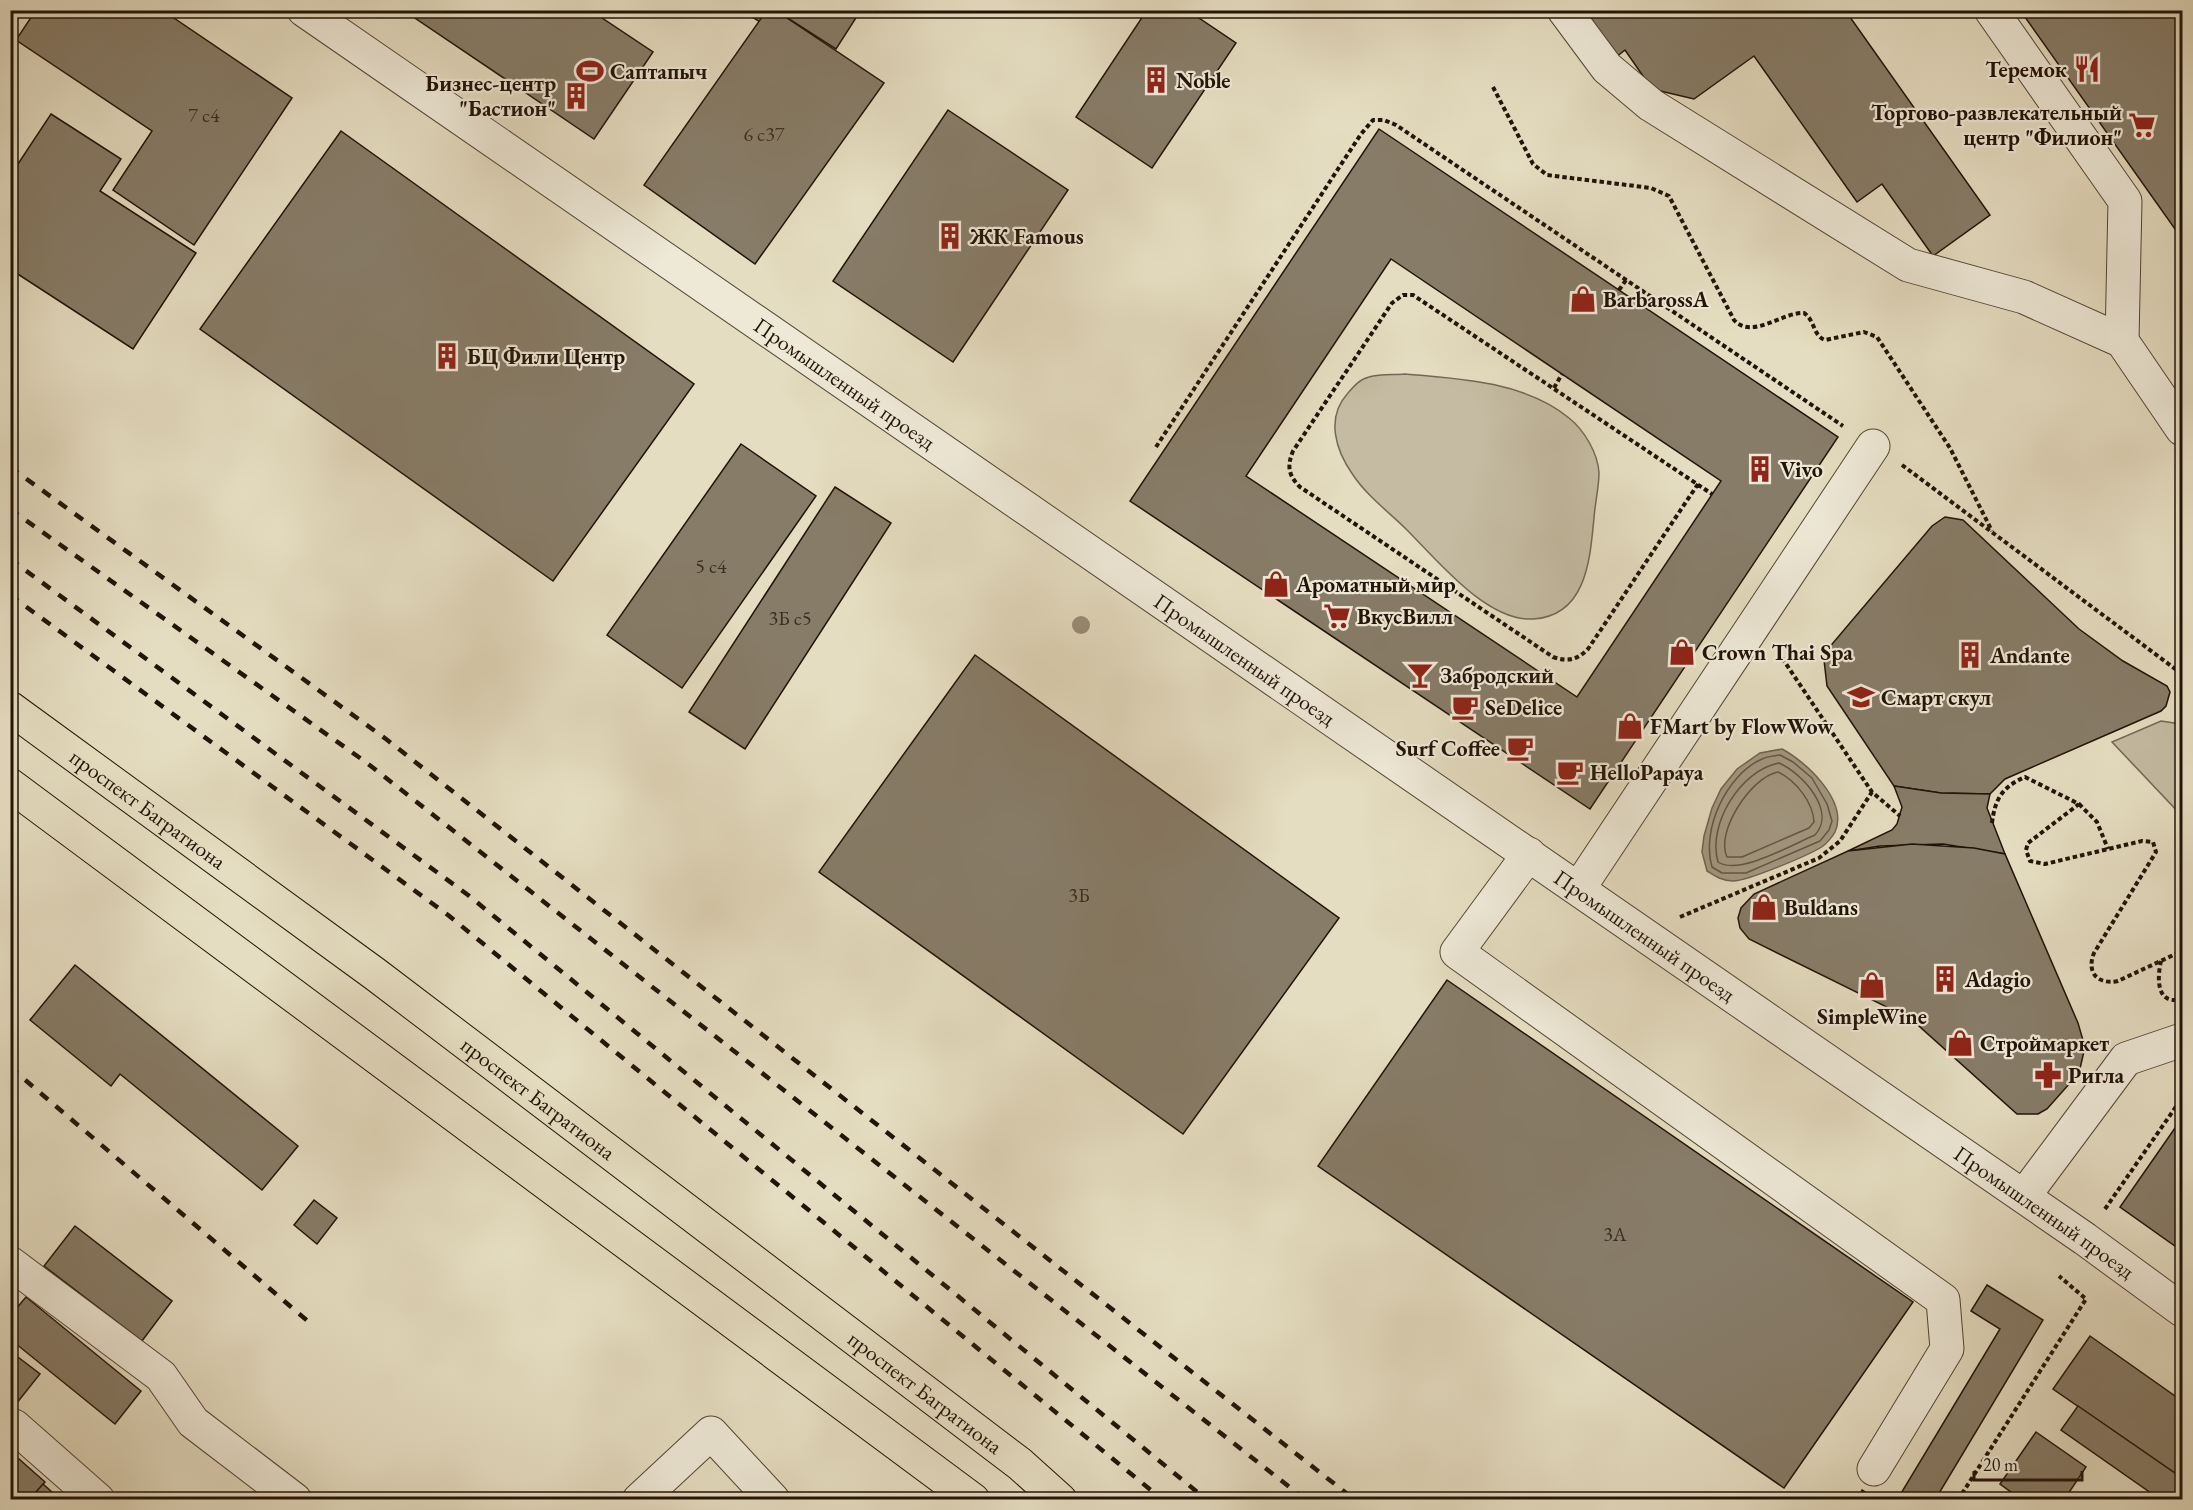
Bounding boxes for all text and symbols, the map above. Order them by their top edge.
restaurant icon: Теремок [2072,54,2102,84]
place label: Теремок [1985,55,2068,84]
sports icon: Саптапыч [575,56,605,86]
place label: Саптапыч [610,57,707,86]
building icon: Noble [1141,65,1171,95]
place label: Noble [1176,66,1230,95]
place label: Бизнес-центр "Бастион" [425,69,556,123]
building icon: Бизнес-центр "Бастион" [561,81,591,111]
place label: Торгово-развлекательный центр "Филион" [1871,98,2122,152]
house number: 7 с4 [188,102,220,128]
supermarket icon: Торгово-развлекательный центр "Филион" [2127,110,2157,140]
house number: 6 с37 [744,121,785,147]
building icon: ЖК Famous [935,221,965,251]
place label: ЖК Famous [969,222,1084,251]
shop icon: BarbarossA [1568,284,1598,314]
place label: BarbarossA [1603,285,1709,314]
street label: Промышленный проезд [748,311,941,456]
building icon: БЦ Фили Центр [432,341,462,371]
place label: БЦ Фили Центр [467,342,625,371]
building icon: Vivo [1745,454,1775,484]
place label: Vivo [1780,455,1823,484]
house number: 5 с4 [695,553,727,579]
shop icon: Ароматный мир [1261,569,1291,599]
place label: Ароматный мир [1295,570,1456,599]
street label: Промышленный проезд [1148,587,1341,732]
supermarket icon: ВкусВилл [1322,601,1352,631]
place label: ВкусВилл [1357,602,1453,631]
house number: 3Б с5 [768,605,812,631]
shop icon: Crown Thai Spa [1667,637,1697,667]
place label: Crown Thai Spa [1702,638,1853,667]
building icon: Andante [1955,640,1985,670]
place label: Andante [1989,641,2070,670]
bar icon: Забродский [1405,660,1435,690]
place label: Забродский [1440,661,1554,690]
school or university icon: Смарт скул [1846,682,1876,712]
place label: Смарт скул [1881,683,1991,712]
cafe icon: SeDelice [1450,692,1480,722]
place label: SeDelice [1485,693,1562,722]
shop icon: FMart by FlowWow [1615,711,1645,741]
place label: FMart by FlowWow [1650,712,1834,741]
cafe icon: Surf Coffee [1505,733,1535,763]
place label: Surf Coffee [1396,734,1500,763]
street label: проспект Багратиона [64,742,232,876]
cafe icon: HelloPapaya [1555,757,1585,787]
place label: HelloPapaya [1590,758,1704,787]
street label: Промышленный проезд [1548,863,1741,1008]
house number: 3Б [1068,882,1090,908]
shop icon: Buldans [1749,892,1779,922]
place label: Buldans [1784,893,1858,922]
building icon: Adagio [1930,964,1960,994]
place label: Adagio [1964,965,2031,994]
shop icon: SimpleWine [1857,970,1887,1000]
place label: SimpleWine [1817,1002,1927,1031]
shop icon: Строймаркет [1945,1028,1975,1058]
place label: Строймаркет [1980,1029,2109,1058]
street label: проспект Багратиона [455,1031,622,1167]
pharmacy icon: Ригла [2033,1060,2063,1090]
place label: Ригла [2068,1061,2125,1090]
street label: Промышленный проезд [1948,1139,2140,1286]
house number: 3А [1603,1221,1627,1247]
street label: проспект Багратиона [842,1325,1008,1461]
scale bar [1974,1444,2082,1482]
text: 20 m [1983,1453,2018,1476]

